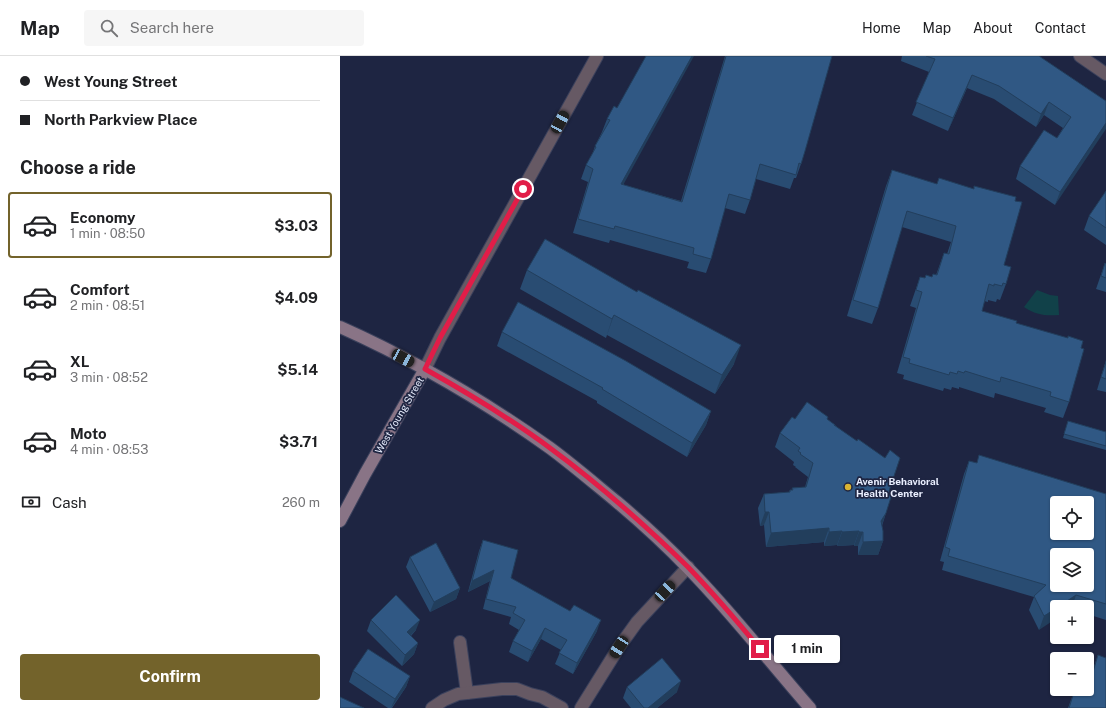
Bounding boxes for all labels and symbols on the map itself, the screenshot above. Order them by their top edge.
car [549,109,571,135]
route start [514,180,532,198]
car [390,347,416,369]
street label: West Young Street [372,374,426,455]
place label: Avenir Behavioral Health Center [856,475,939,499]
marker: Avenir Behavioral Health Center [843,482,853,492]
car [652,578,678,604]
car [607,634,631,660]
callout: 1 min [774,635,840,663]
route end [751,640,769,658]

